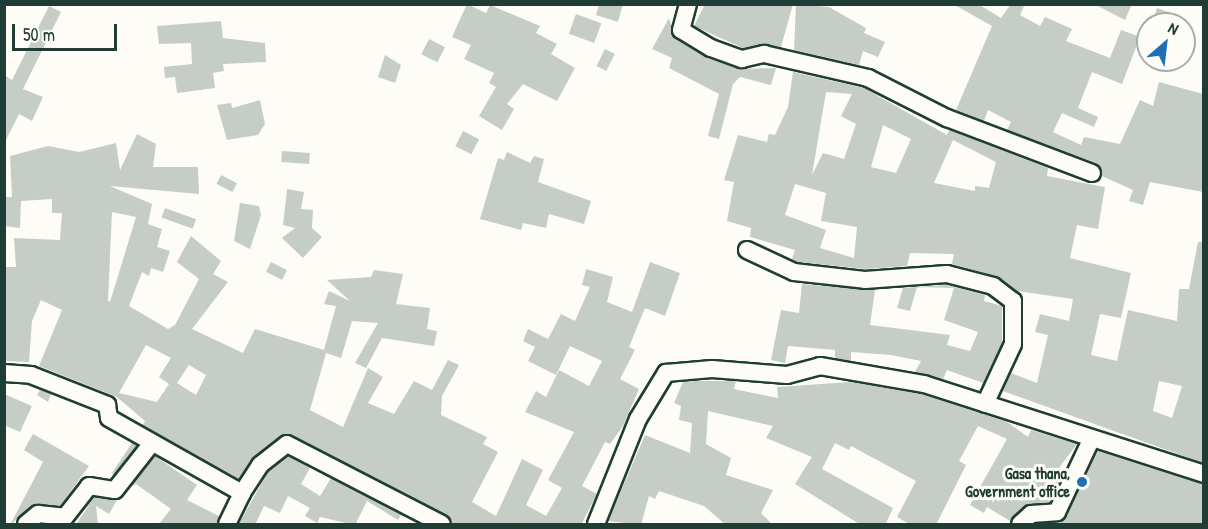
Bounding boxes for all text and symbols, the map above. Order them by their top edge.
scale bar [15,12,120,50]
north arrow [1136,12,1196,72]
text: N [1165,16,1182,40]
text: 50 m [23,22,55,47]
place label: Gasa thana, Government office [965,463,1070,501]
marker: Gasa thana, Government office [1075,475,1089,489]

